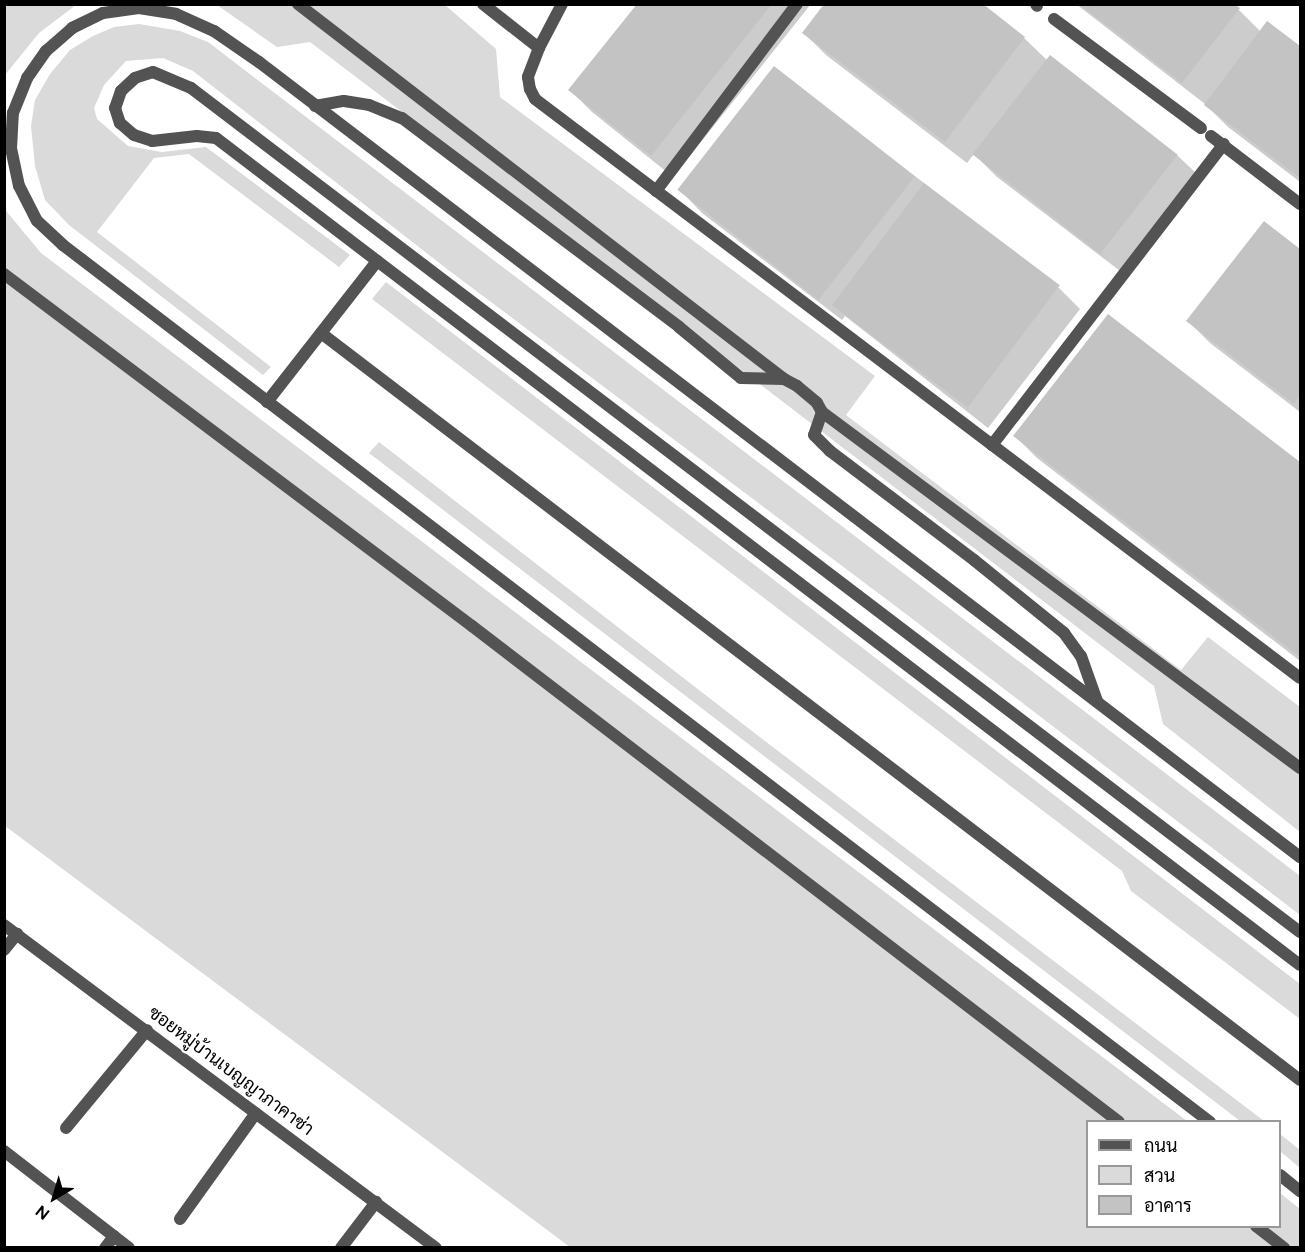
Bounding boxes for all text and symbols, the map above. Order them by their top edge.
street label: ซอยหมู่บ้านเบญญาภาคาซ่า [144,1002,318,1140]
legend [1086,1120,1281,1228]
text: ถนน [1144,1135,1177,1157]
text: สวน [1144,1165,1175,1187]
north arrow [24,1168,84,1228]
text: อาคาร [1144,1195,1192,1217]
text: N [32,1201,53,1224]

